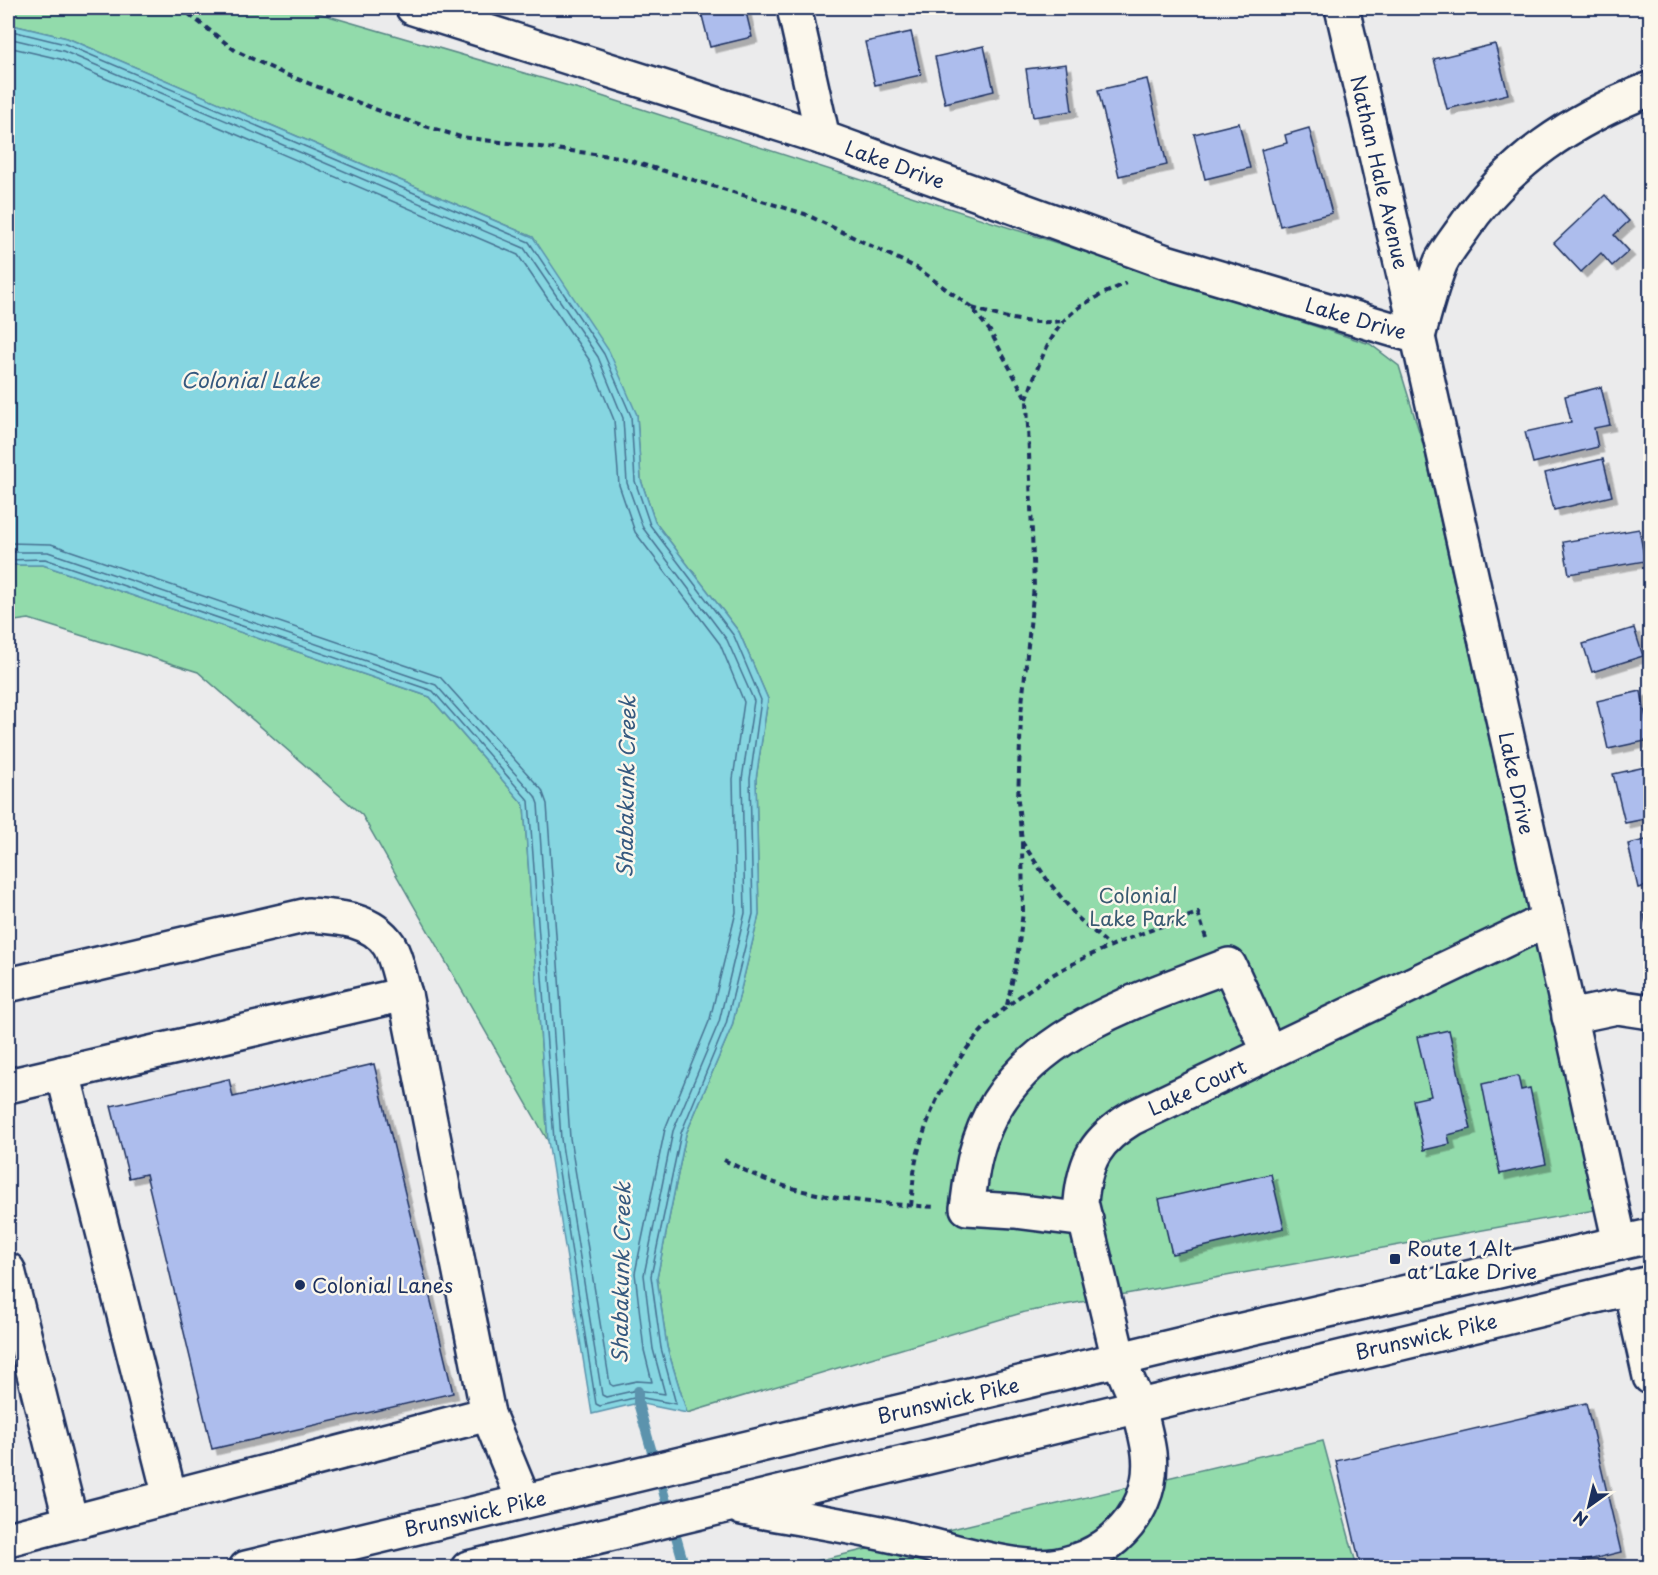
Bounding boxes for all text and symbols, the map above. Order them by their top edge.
street label: Nathan Hale Avenue [1343,72,1417,272]
street label: Lake Drive [841,132,949,196]
street label: Lake Drive [1302,289,1410,347]
water label: Colonial Lake [181,363,321,395]
water label: Shabakunk Creek [607,695,643,878]
street label: Lake Drive [1492,729,1542,837]
park label: Colonial Lake Park [1089,880,1187,933]
street label: Lake Court [1143,1051,1251,1123]
water label: Shabakunk Creek [602,1181,638,1364]
place label: Route 1 Alt at Lake Drive [1407,1233,1537,1286]
marker: Route 1 Alt at Lake Drive [1388,1252,1402,1266]
place label: Colonial Lanes [312,1270,453,1300]
marker: Colonial Lanes [293,1278,307,1292]
street label: Brunswick Pike [1352,1305,1500,1367]
street label: Brunswick Pike [874,1369,1022,1431]
north arrow [1559,1476,1619,1536]
street label: Brunswick Pike [401,1482,549,1544]
text: N [1568,1506,1592,1533]

